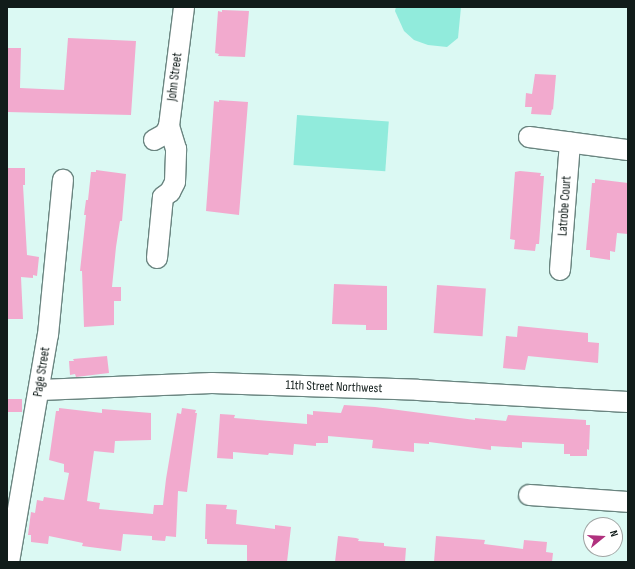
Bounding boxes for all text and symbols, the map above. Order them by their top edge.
street label: John Street [164,52,186,102]
street label: Latrobe Court [555,175,575,237]
street label: Page Street [30,346,54,398]
street label: 11th Street Northwest [285,378,383,396]
north arrow [583,517,623,557]
text: N [607,529,621,538]

